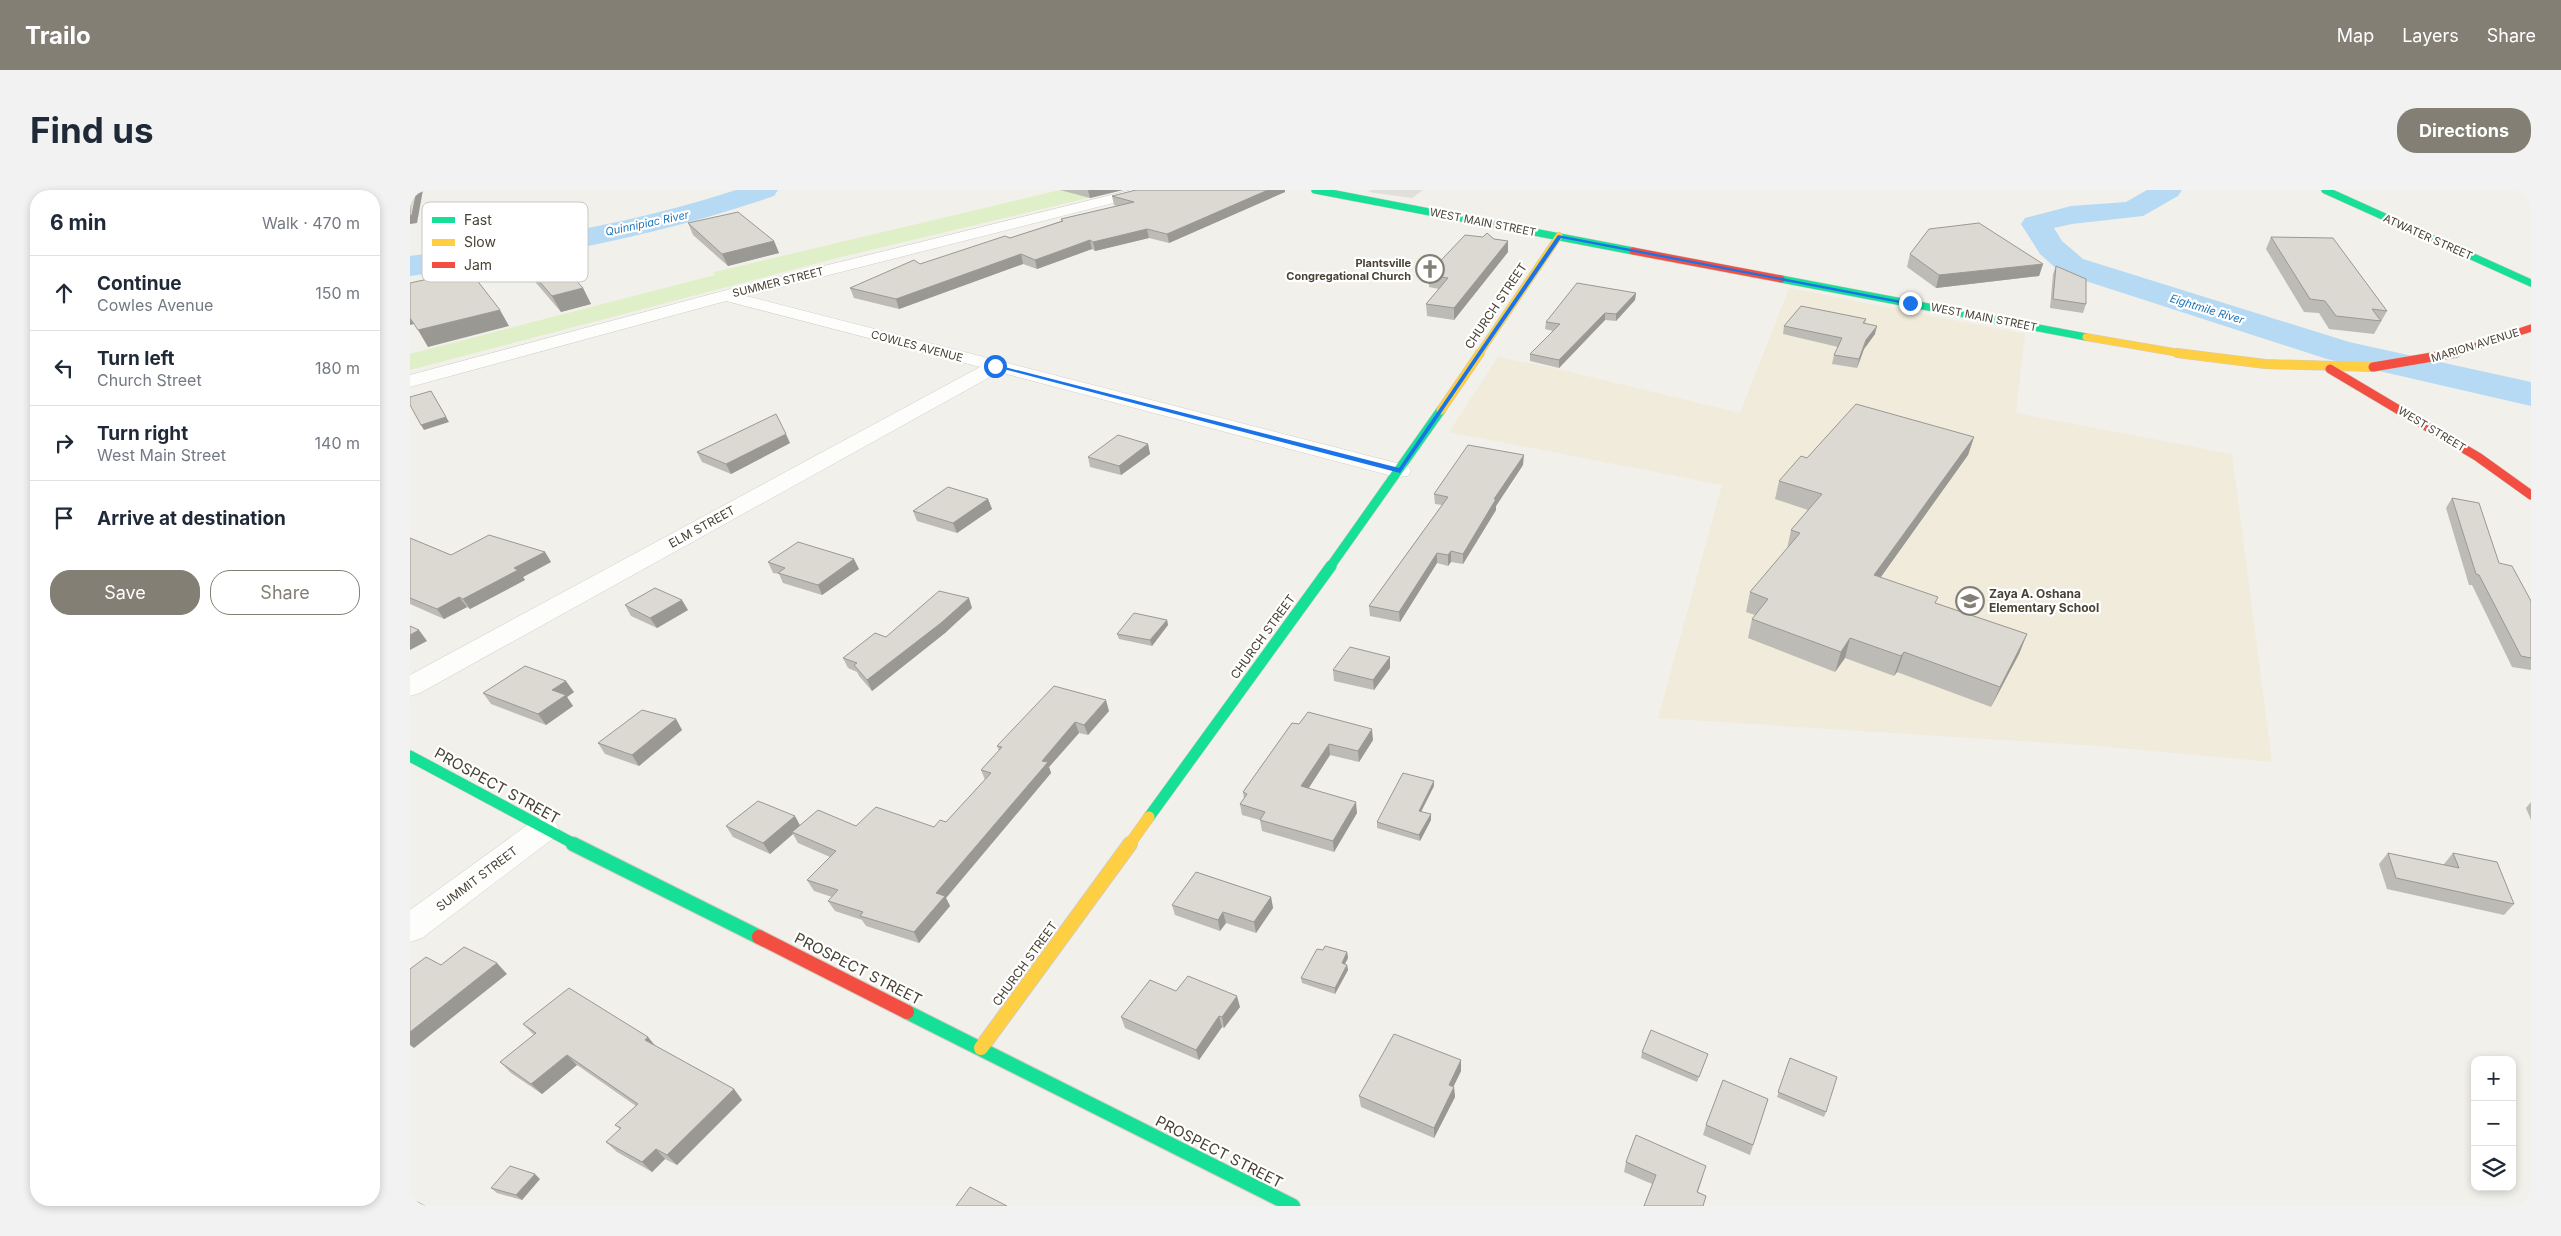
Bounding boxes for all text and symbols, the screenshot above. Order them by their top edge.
text: Trailo [25,21,91,50]
text: Map [2337,25,2374,46]
text: Layers [2402,25,2459,46]
text: Share [2487,25,2536,46]
button: Directions [2397,108,2531,153]
text: Find us [30,109,154,151]
legend [422,202,588,282]
street label: WEST MAIN STREET [1429,205,1537,239]
water label: Quinnipiac River [604,207,691,239]
text: 6 min [50,210,107,235]
text: Fast [464,211,492,228]
street label: ATWATER STREET [2381,211,2475,263]
text: Walk · 470 m [262,213,360,233]
text: Slow [464,233,496,250]
church icon: Plantsville Congregational Church [1415,254,1445,284]
text: Jam [464,256,492,273]
place label: Plantsville Congregational Church [1286,256,1411,283]
street label: CHURCH STREET [1461,260,1530,352]
street label: SUMMER STREET [731,264,825,300]
text: Continue [97,272,182,295]
icon: ahead [50,279,78,307]
text: 150 m [315,283,360,303]
water label: Eightmile River [2168,291,2247,327]
route end [1899,292,1922,315]
text: Cowles Avenue [97,295,213,315]
street label: WEST MAIN STREET [1930,300,2038,334]
street label: MARION AVENUE [2429,325,2521,365]
street label: COWLES AVENUE [870,327,964,365]
text: Turn left [97,347,175,370]
icon: left [50,354,78,382]
route start [984,355,1007,378]
text: 180 m [315,358,360,378]
text: Church Street [97,370,202,390]
street label: WEST STREET [2396,403,2468,455]
text: Turn right [97,422,188,445]
icon: right [50,429,78,457]
text: 140 m [315,433,360,453]
text: West Main Street [97,445,226,465]
street label: ELM STREET [666,502,738,551]
icon: arrive [50,504,78,532]
text: Arrive at destination [97,507,286,530]
button: Save [50,570,200,615]
button: Share [210,570,360,615]
school or university icon: Zaya A. Oshana Elementary School [1955,586,1985,616]
place label: Zaya A. Oshana Elementary School [1989,586,2099,615]
street label: CHURCH STREET [1227,591,1298,682]
street label: PROSPECT STREET [431,743,563,828]
street label: SUMMIT STREET [433,843,521,914]
street label: CHURCH STREET [989,918,1060,1009]
street label: PROSPECT STREET [791,928,925,1009]
map controls [2471,1056,2516,1191]
button: + [2471,1056,2516,1101]
button: − [2471,1101,2516,1146]
street label: PROSPECT STREET [1152,1111,1286,1192]
button: layers [2471,1146,2516,1191]

